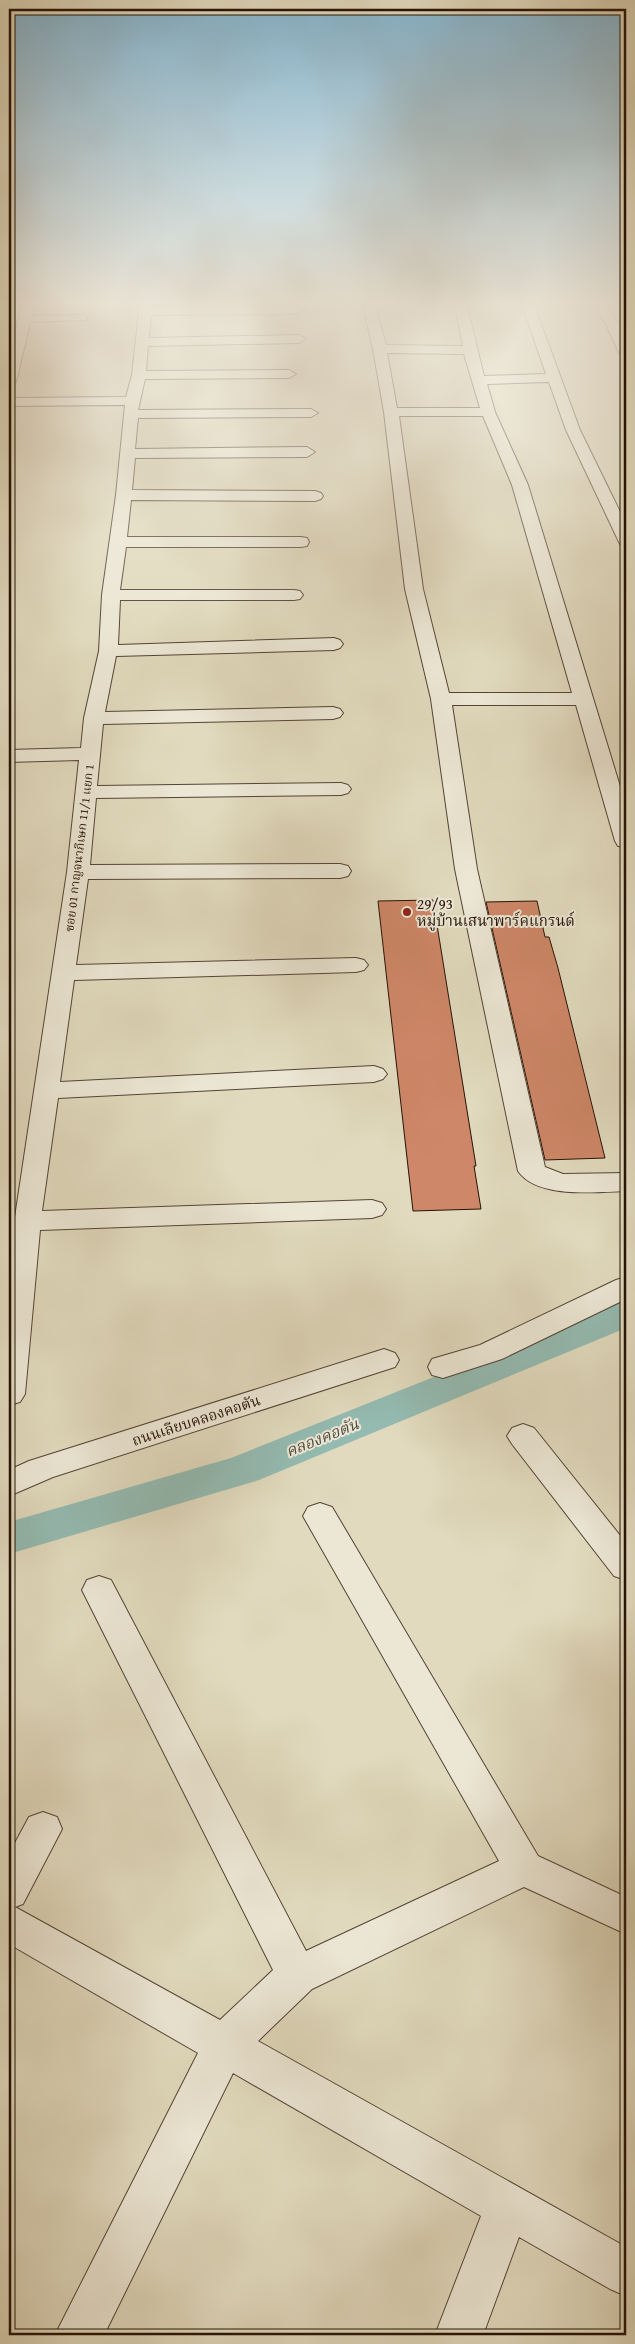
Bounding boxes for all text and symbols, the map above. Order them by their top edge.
street label: ซอย 01 กาญจนาภิเษก 11/1 แยก 1 [60,763,98,933]
place label: 29/93 หมู่บ้านเสนาพาร์คแกรนด์ [417,893,575,931]
marker: 29/93 หมู่บ้านเสนาพาร์คแกรนด์ [401,906,413,918]
street label: ถนนเลียบคลองคอตัน [129,1389,263,1451]
water label: คลองคอตัน [282,1411,363,1463]

